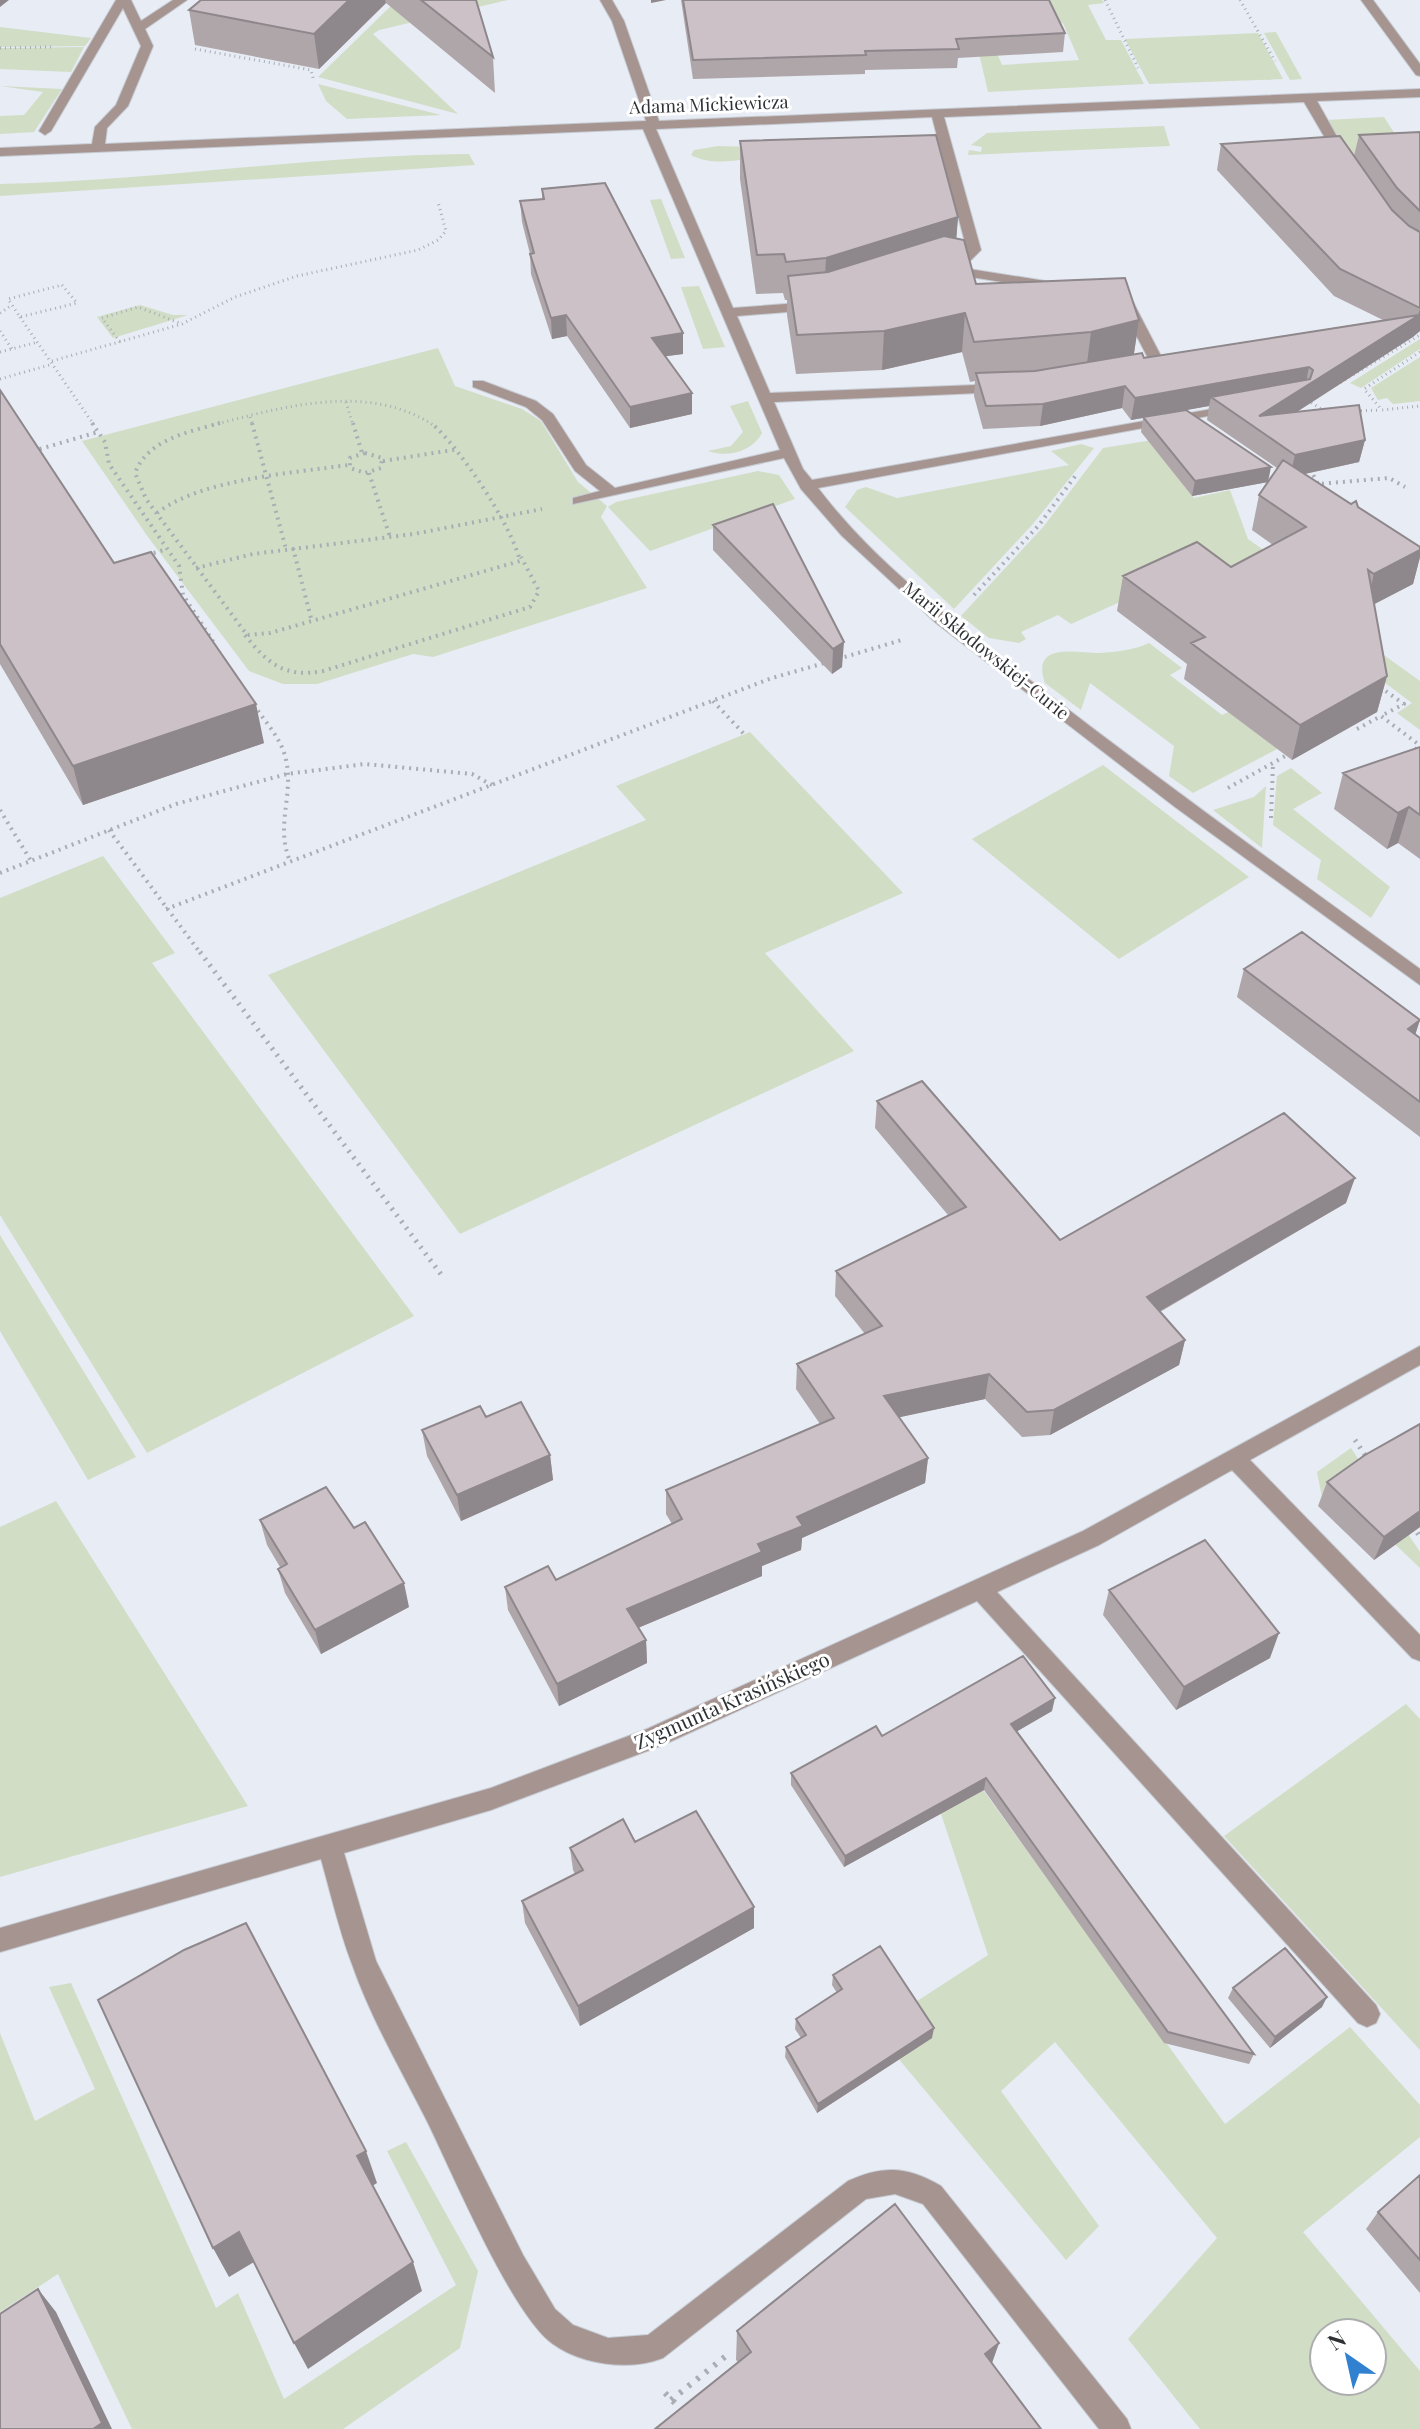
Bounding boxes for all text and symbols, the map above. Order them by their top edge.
street label: Adama Mickiewicza [628,89,789,119]
street label: Marii Skłodowskiej-Curie [899,576,1075,725]
street label: Zygmunta Krasińskiego [629,1644,833,1755]
north arrow [1308,2317,1388,2397]
text: N [1321,2323,1351,2356]

